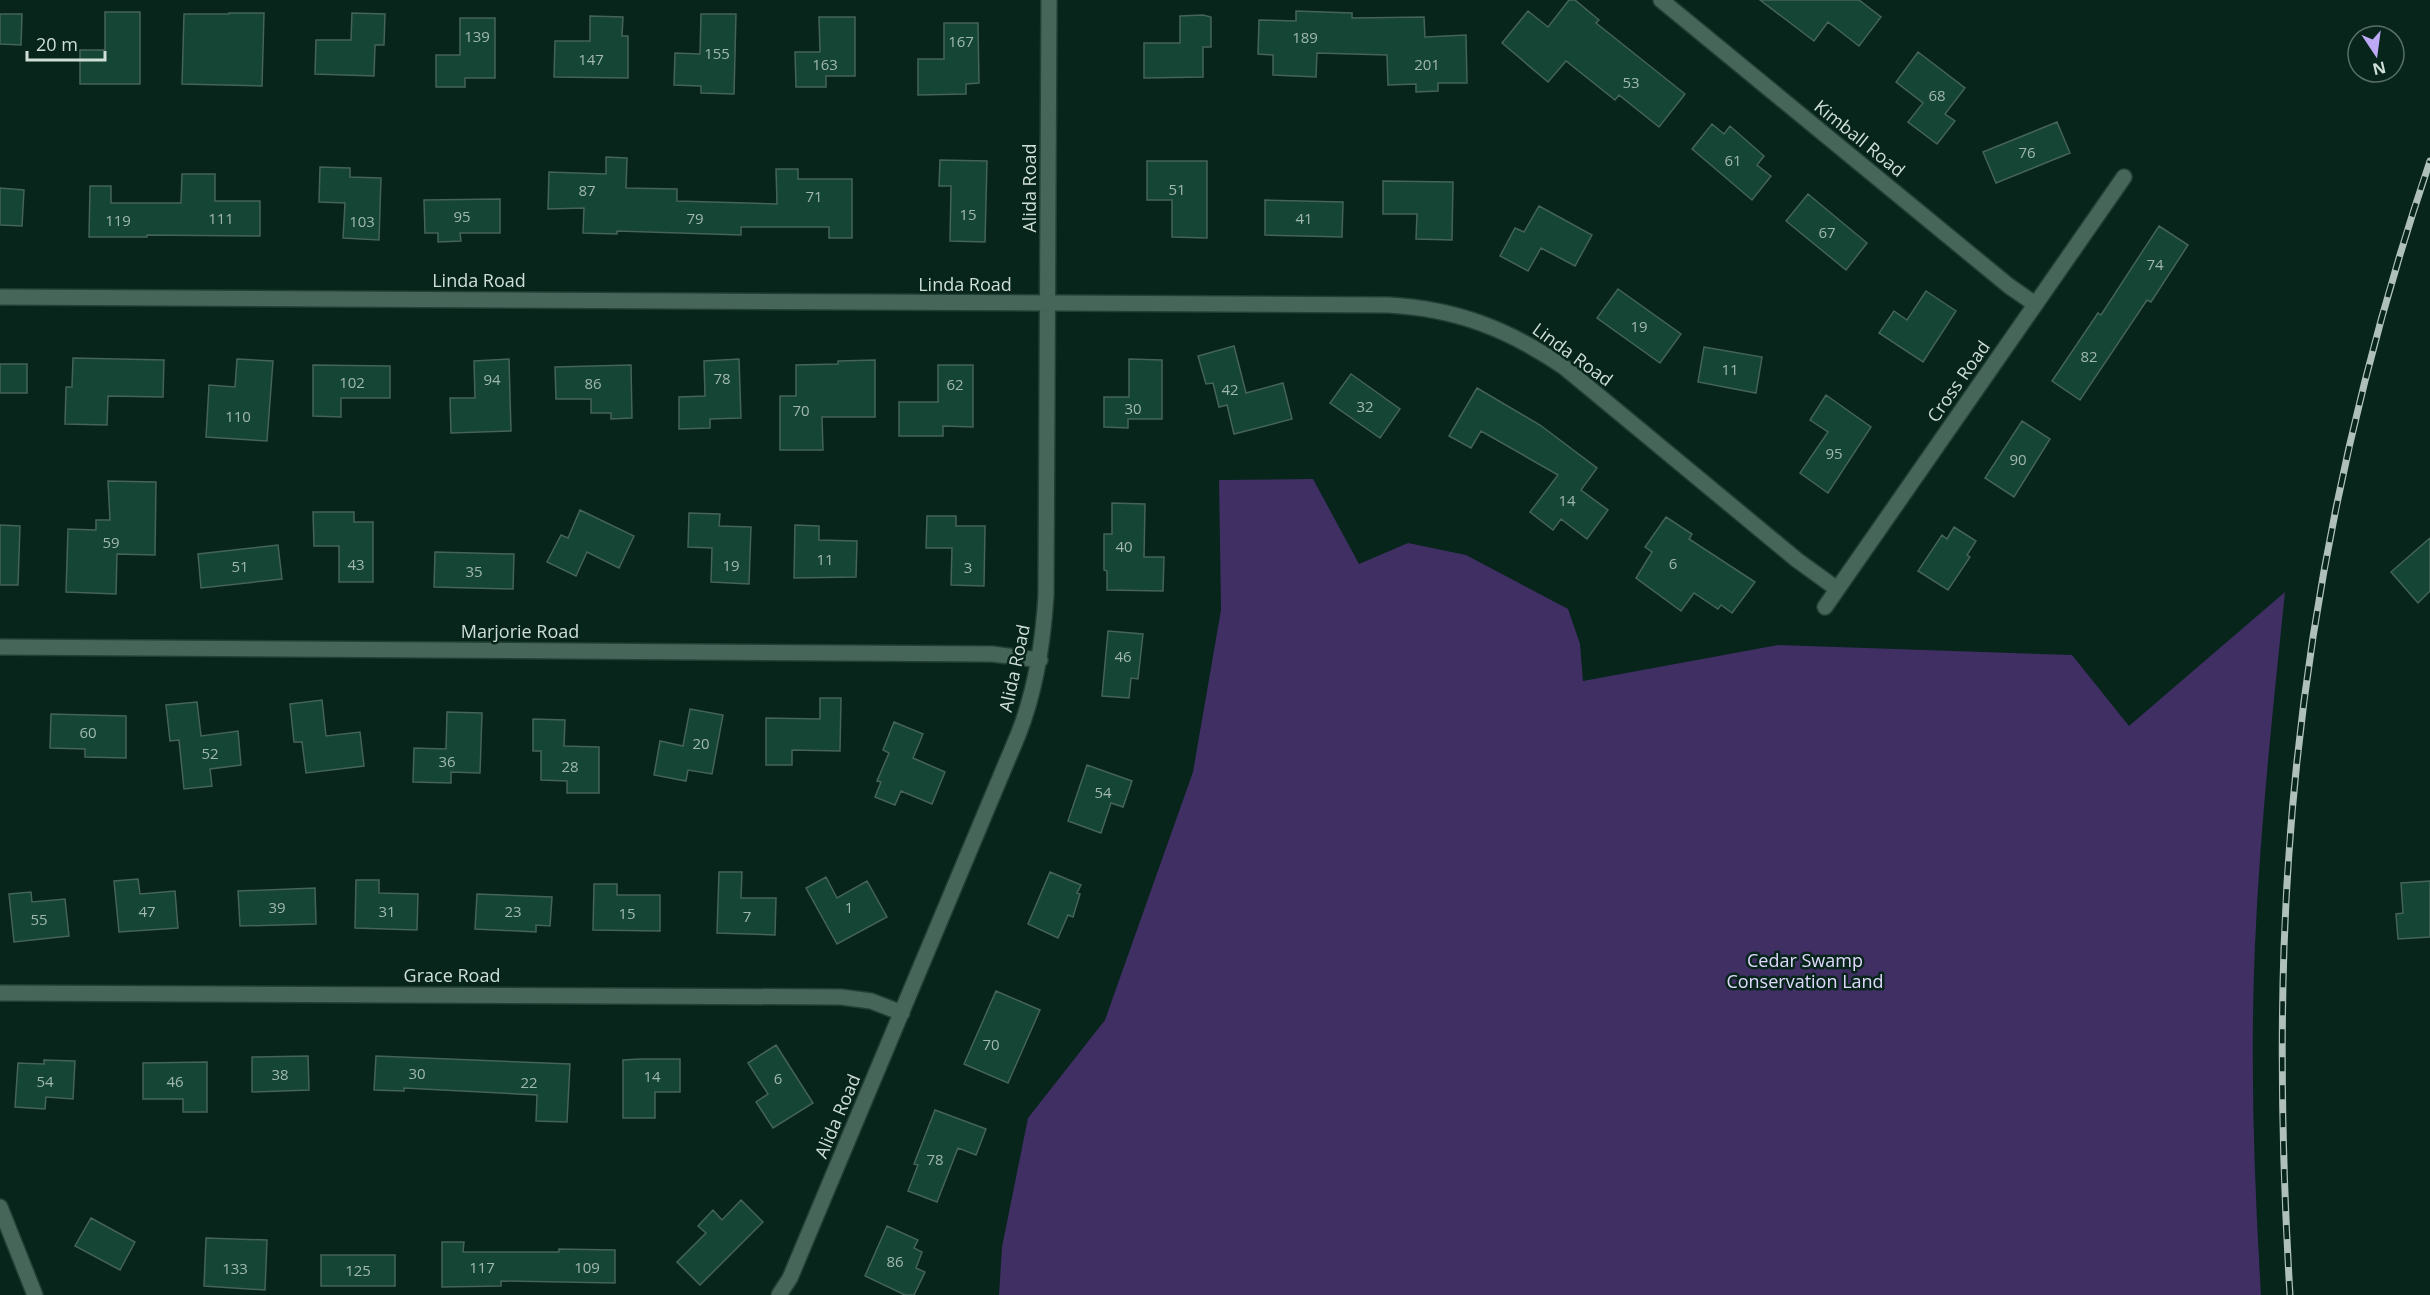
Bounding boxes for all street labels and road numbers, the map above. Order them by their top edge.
street label: Kimball Road [1810,94,1910,182]
street label: Alida Road [1017,143,1041,233]
street label: Linda Road [432,268,526,292]
street label: Linda Road [918,272,1012,296]
street label: Linda Road [1528,317,1618,391]
street label: Cross Road [1921,335,1995,427]
street label: Marjorie Road [461,619,579,643]
street label: Alida Road [993,622,1035,714]
street label: Grace Road [404,963,500,987]
street label: Alida Road [809,1070,865,1162]

